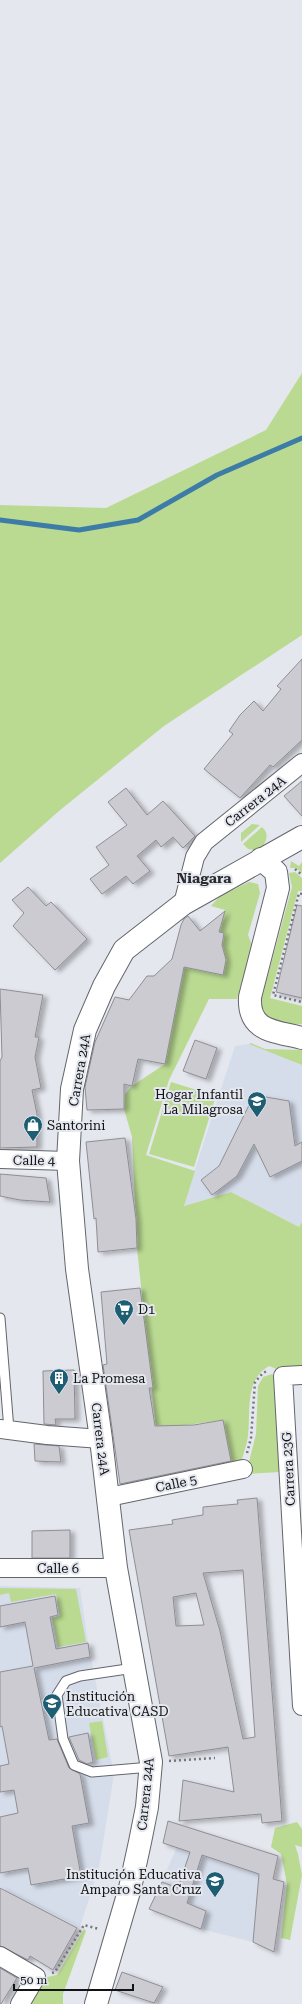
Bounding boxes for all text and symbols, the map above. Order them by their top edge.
street label: Carrera 24A [222,773,289,830]
district label: Niagara [177,870,232,886]
street label: Carrera 24A [66,1033,93,1107]
place label: Hogar Infantil La Milagrosa [155,1087,243,1117]
school or university icon: Hogar Infantil La Milagrosa [246,1090,268,1118]
shop icon: Santorini [22,1114,44,1142]
place label: Santorini [47,1118,105,1133]
street label: Calle 4 [13,1153,56,1168]
supermarket icon: D1 [113,1298,135,1326]
place label: D1 [138,1302,155,1317]
building icon: La Promesa [48,1367,70,1395]
place label: La Promesa [73,1371,145,1386]
street label: Carrera 24A [89,1402,112,1476]
street label: Carrera 23G [279,1432,298,1506]
street label: Calle 5 [154,1472,198,1495]
street label: Calle 6 [37,1561,79,1576]
place label: Institución Educativa CASD [66,1689,168,1719]
school or university icon: Institución Educativa CASD [41,1692,63,1720]
street label: Carrera 24A [134,1757,157,1831]
place label: Institución Educativa Amparo Santa Cruz [66,1867,201,1897]
school or university icon: Institución Educativa Amparo Santa Cruz [204,1870,226,1898]
scale bar [14,1966,133,1992]
text: 50 m [20,1973,47,1987]

